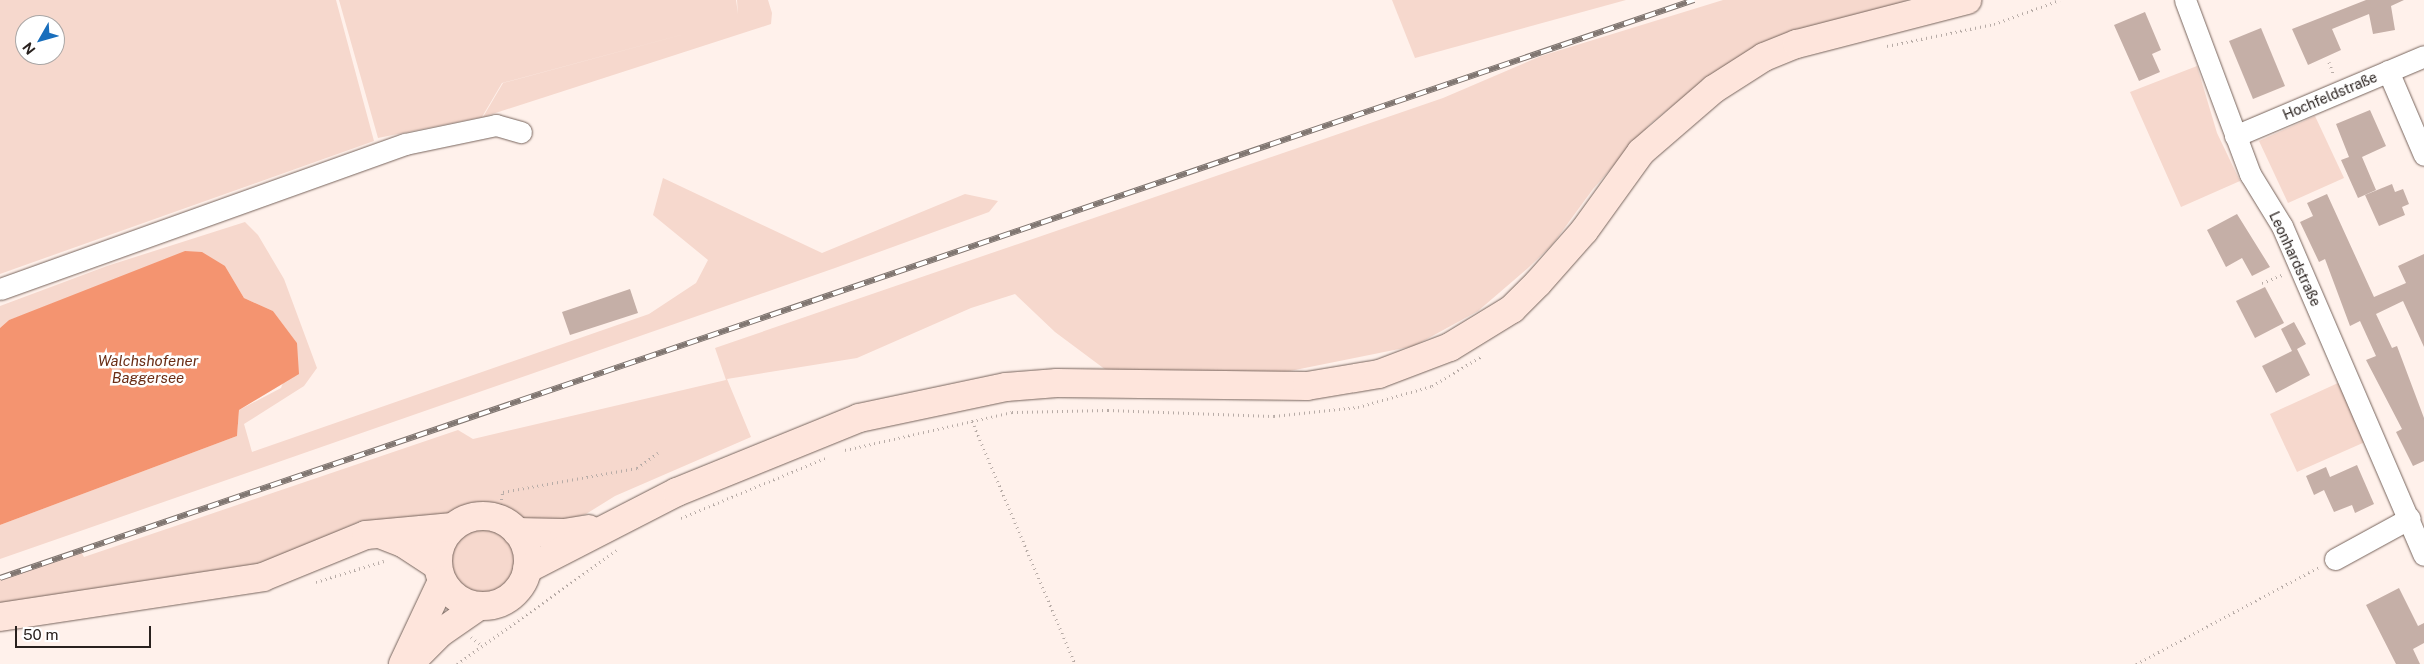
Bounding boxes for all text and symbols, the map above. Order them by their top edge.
north arrow [15,15,65,65]
text: N [19,39,39,58]
street label: Hochfeldstraße [2280,69,2380,123]
street label: Leonhardstraße [2266,209,2324,309]
water label: Walchshofener Baggersee [98,351,198,386]
scale bar [18,616,154,648]
text: 50 m [23,626,58,643]

